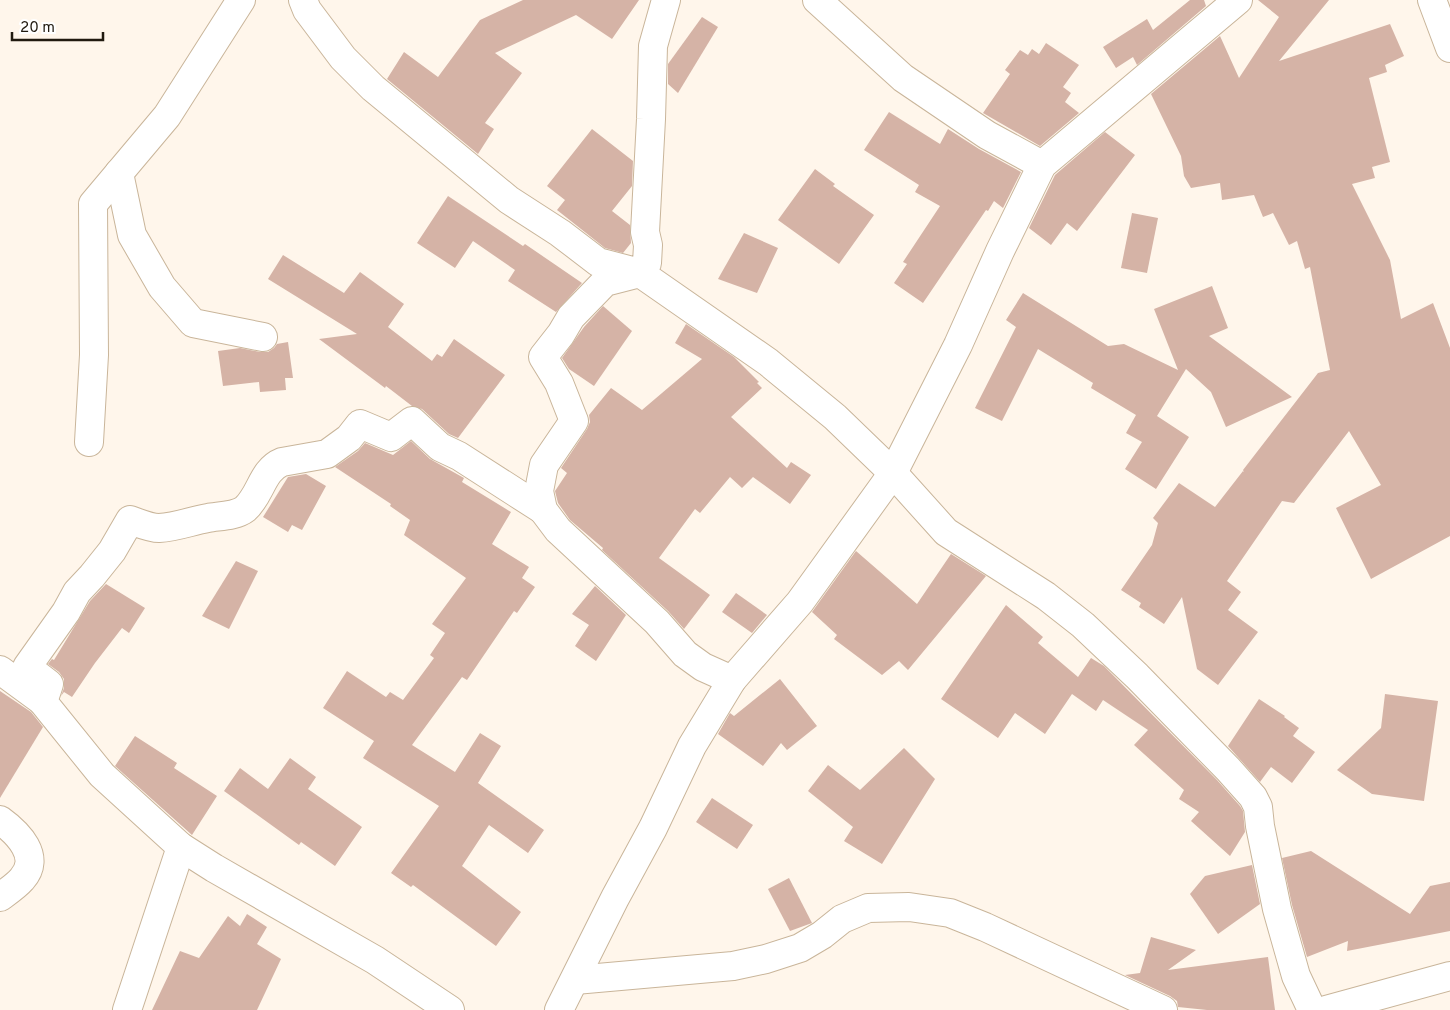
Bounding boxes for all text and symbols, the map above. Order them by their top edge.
scale bar [12,10,104,42]
text: 20 m [20,19,55,38]

